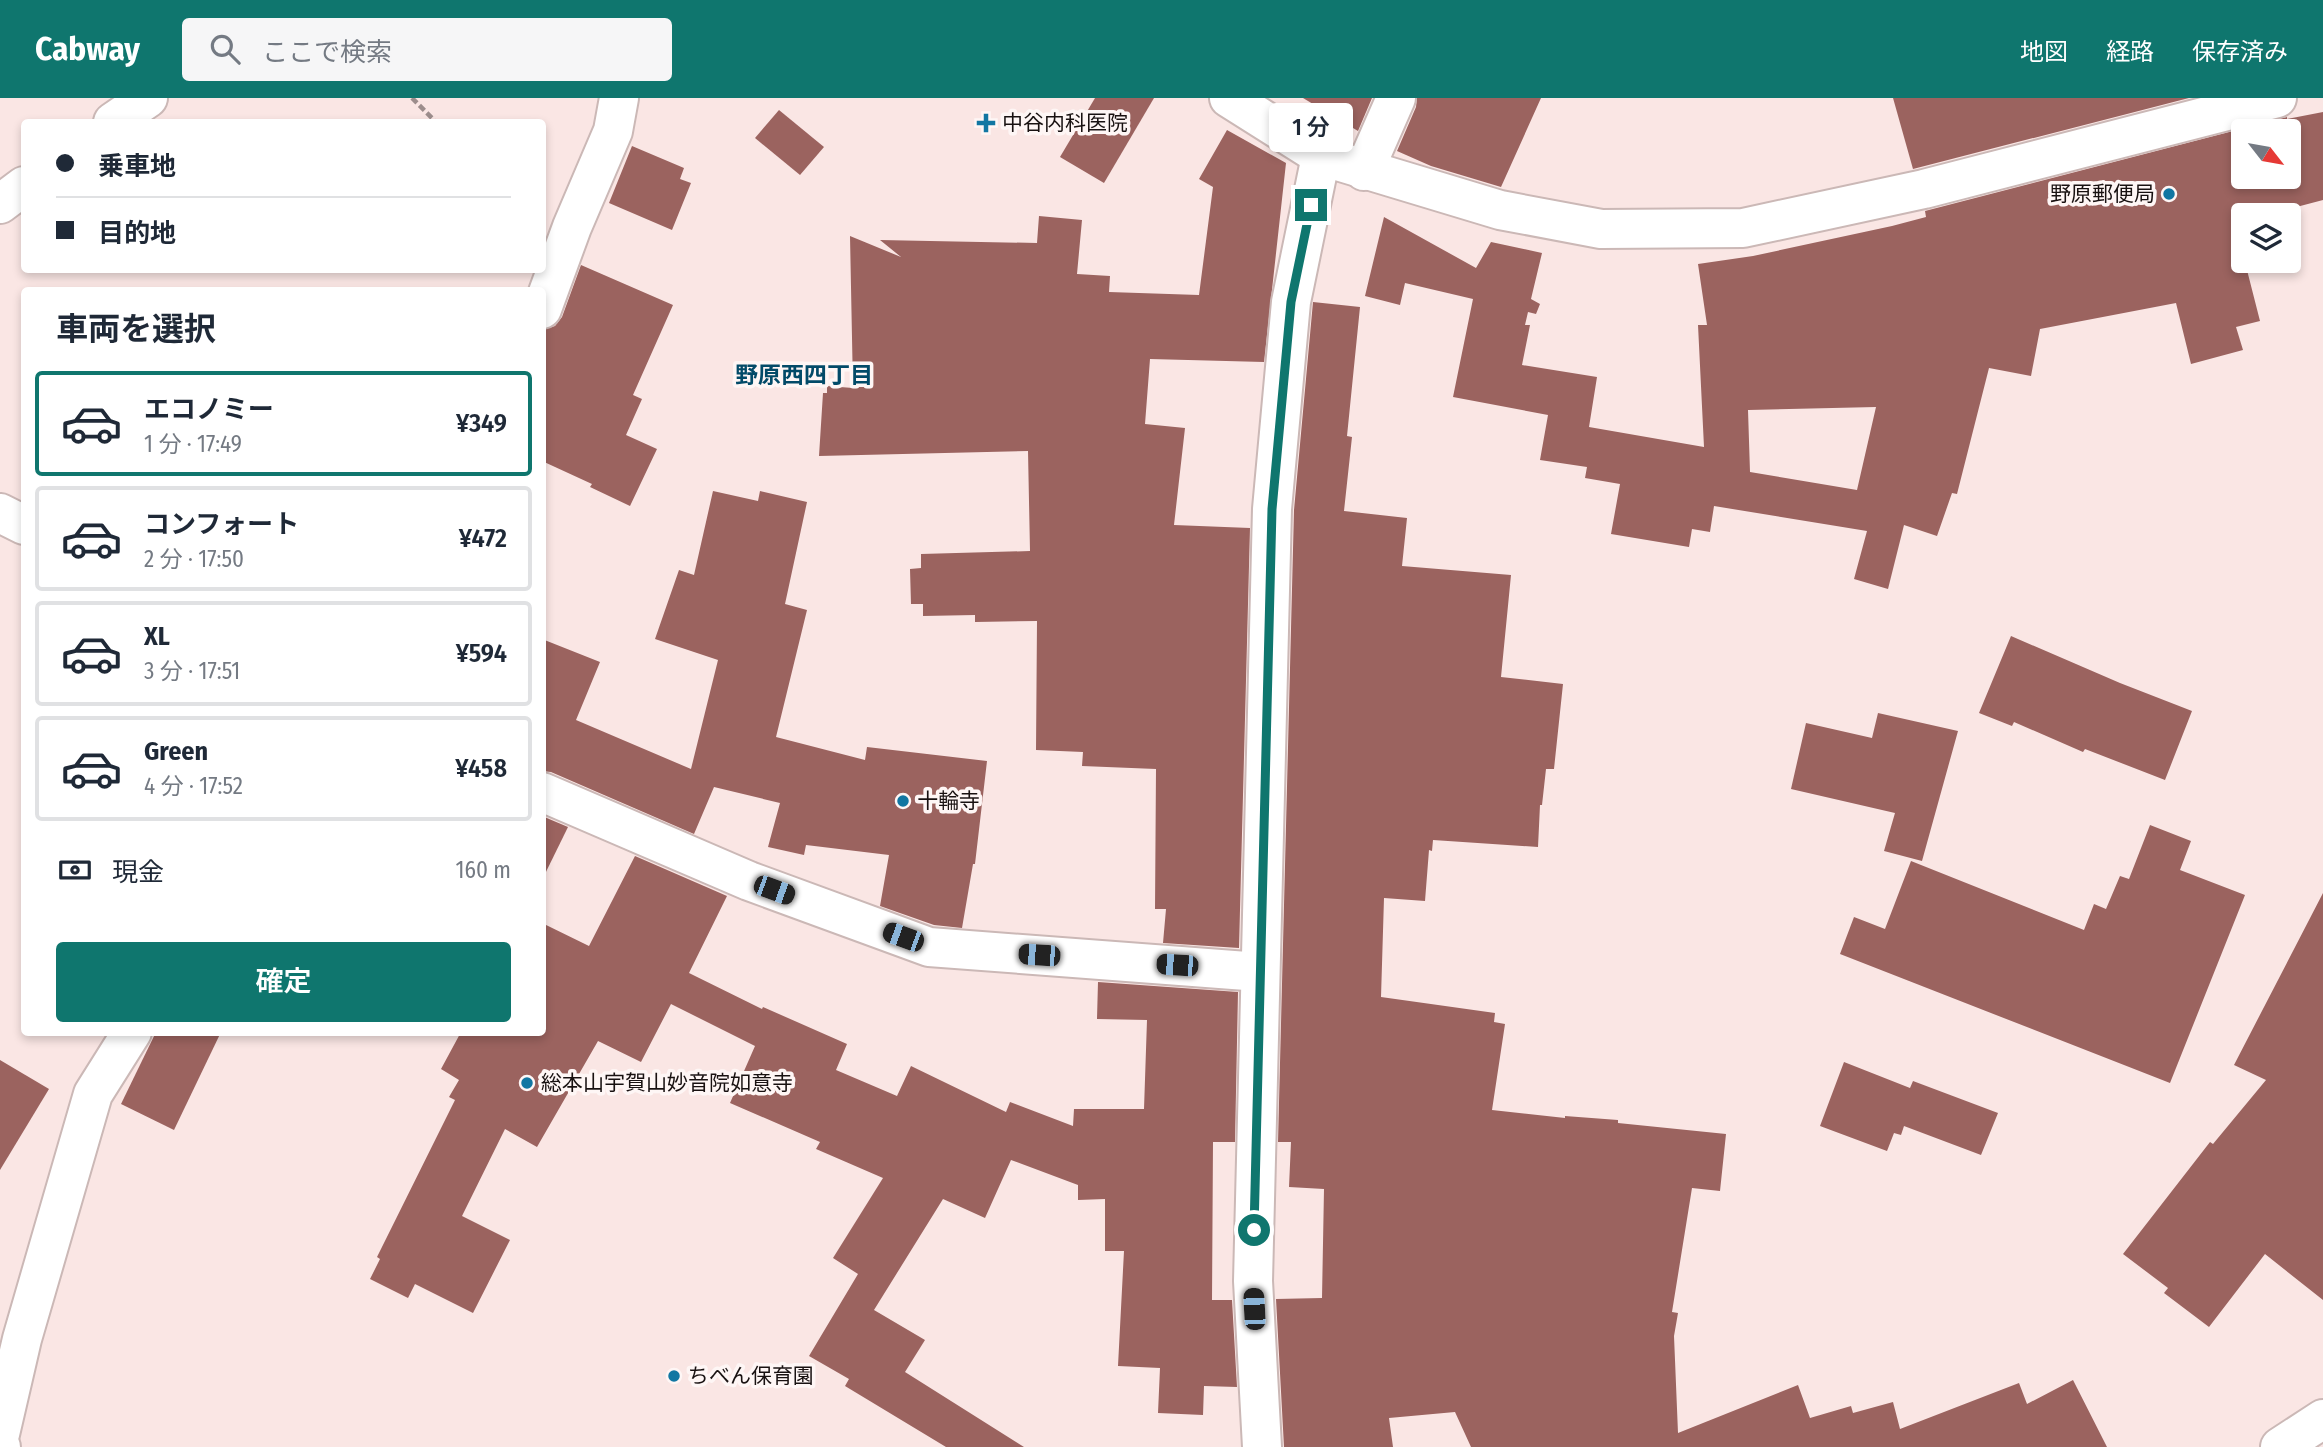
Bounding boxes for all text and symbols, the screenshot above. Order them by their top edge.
search box [182,18,672,81]
text: Cabway [35,29,140,69]
icon: search [206,30,244,68]
text: ここで検索 [262,37,392,68]
text: 地図 [2020,38,2068,66]
text: 経路 [2106,38,2154,66]
text: 保存済み [2192,38,2288,66]
callout: 1 分 [1269,104,1353,153]
place label: 中谷内科医院 [1002,110,1128,136]
marker: 中谷内科医院 [976,113,996,133]
text: 1 分 [1292,113,1330,141]
north arrow [2231,119,2301,189]
map controls [2231,119,2301,273]
text: 乗車地 [98,151,176,182]
place label: 野原郵便局 [2050,181,2155,207]
marker: 野原郵便局 [2161,186,2177,202]
route end [1295,189,1327,221]
button: layers [2231,203,2301,273]
text: 目的地 [98,218,176,249]
text: 車両を選択 [56,310,216,348]
district label: 野原西四丁目 [735,361,873,389]
icon: car [60,392,123,455]
text: エコノミー [144,394,274,425]
text: ¥349 [456,408,507,439]
text: 1 分 · 17:49 [144,430,242,458]
icon: car [60,507,123,570]
text: コンフォート [144,509,299,540]
text: ¥472 [459,523,507,554]
text: 2 分 · 17:50 [144,545,244,573]
text: XL [144,621,170,652]
icon: car [60,622,123,685]
text: ¥594 [456,638,507,669]
text: 3 分 · 17:51 [144,657,240,685]
text: Green [144,736,208,767]
icon: car [60,737,123,800]
text: ¥458 [455,753,507,784]
text: 4 分 · 17:52 [144,772,243,800]
place label: 十輪寺 [917,788,980,814]
marker: 十輪寺 [895,793,911,809]
icon: cash [56,851,94,889]
text: 160 m [456,856,511,884]
text: 現金 [112,857,164,888]
car [751,873,798,907]
car [880,920,927,954]
button: 確定 [56,942,511,1022]
car [1018,943,1061,967]
car [1156,953,1199,977]
place label: 総本山宇賀山妙音院如意寺 [541,1070,793,1096]
marker: 総本山宇賀山妙音院如意寺 [519,1075,535,1091]
route start [1238,1214,1270,1246]
car [1243,1287,1266,1331]
place label: ちべん保育園 [688,1363,814,1389]
marker: ちべん保育園 [666,1368,682,1384]

